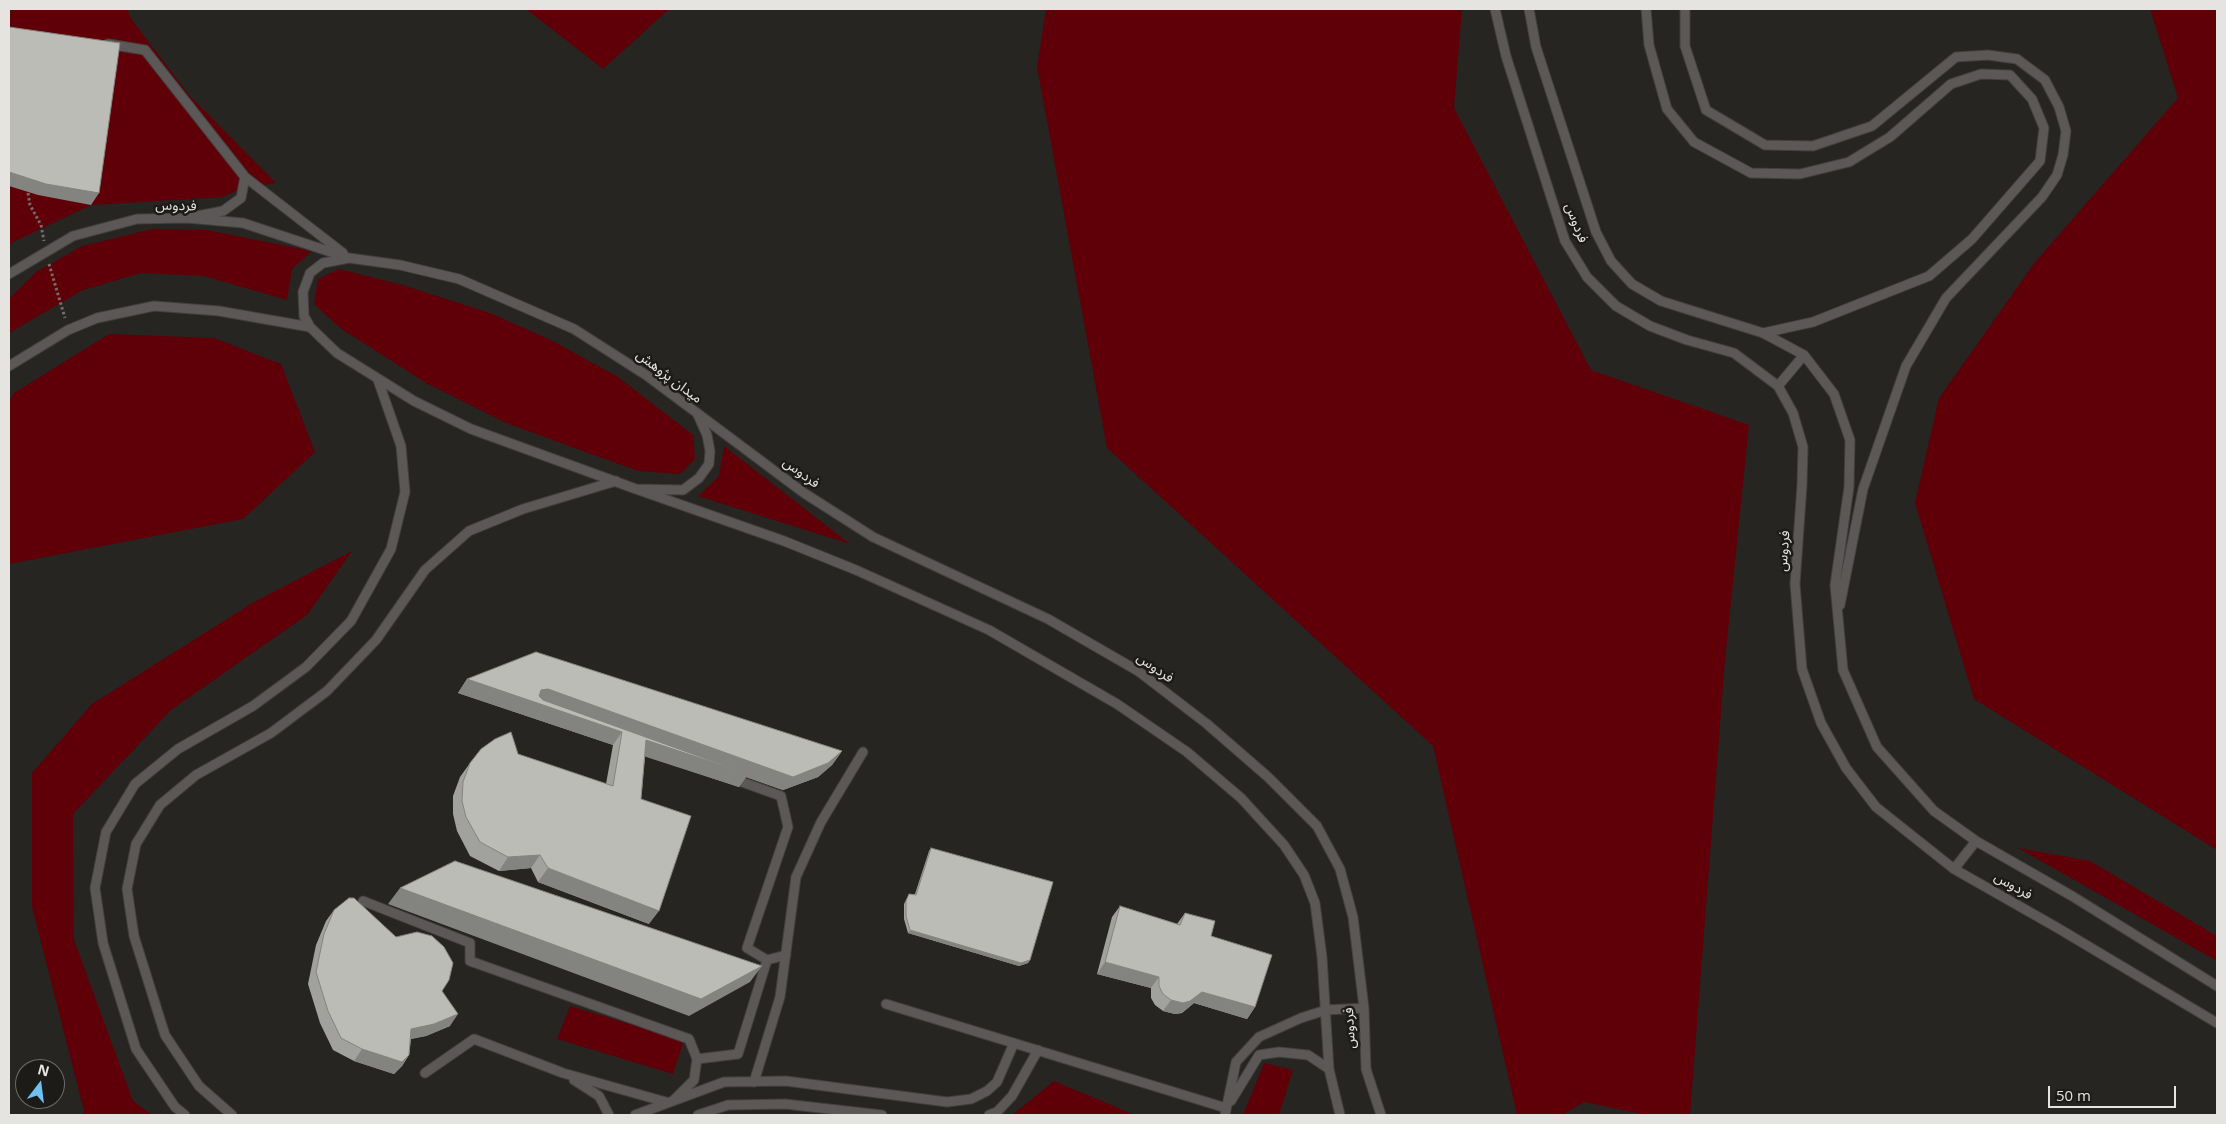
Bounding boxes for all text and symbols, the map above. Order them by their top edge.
street label: فردوس [155,197,197,215]
street label: فردوس [1561,201,1591,245]
street label: میدان پژوهش [633,347,705,407]
street label: فردوس [779,454,823,492]
street label: فردوس [1774,530,1794,572]
street label: فردوس [1133,649,1177,687]
street label: فردوس [1991,868,2035,904]
street label: فردوس [1341,1007,1359,1049]
north arrow [15,1059,65,1109]
text: N [36,1059,52,1081]
scale bar [2051,1076,2178,1108]
text: 50 m [2056,1085,2091,1105]

